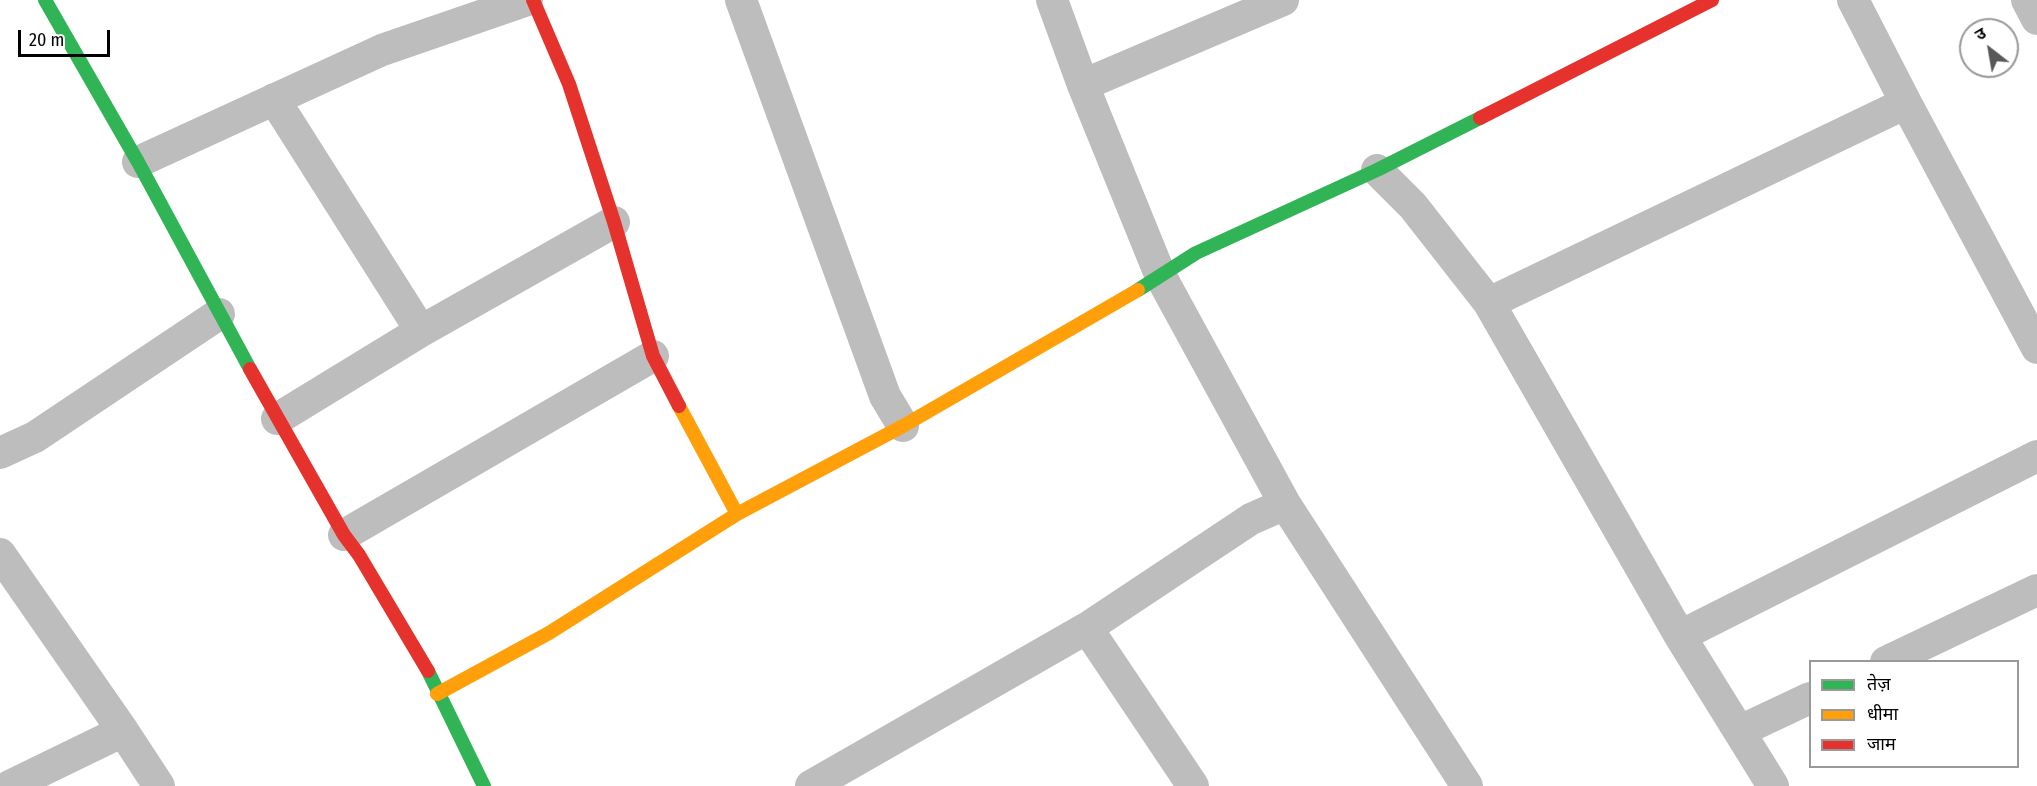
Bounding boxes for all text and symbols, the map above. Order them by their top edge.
scale bar [21,18,112,56]
north arrow [1959,18,2019,78]
text: उ [1972,23,1989,44]
text: 20 m [29,29,64,51]
legend [1809,660,2019,768]
text: तेज़ [1867,673,1891,695]
text: धीमा [1867,703,1898,725]
text: जाम [1867,733,1896,755]

